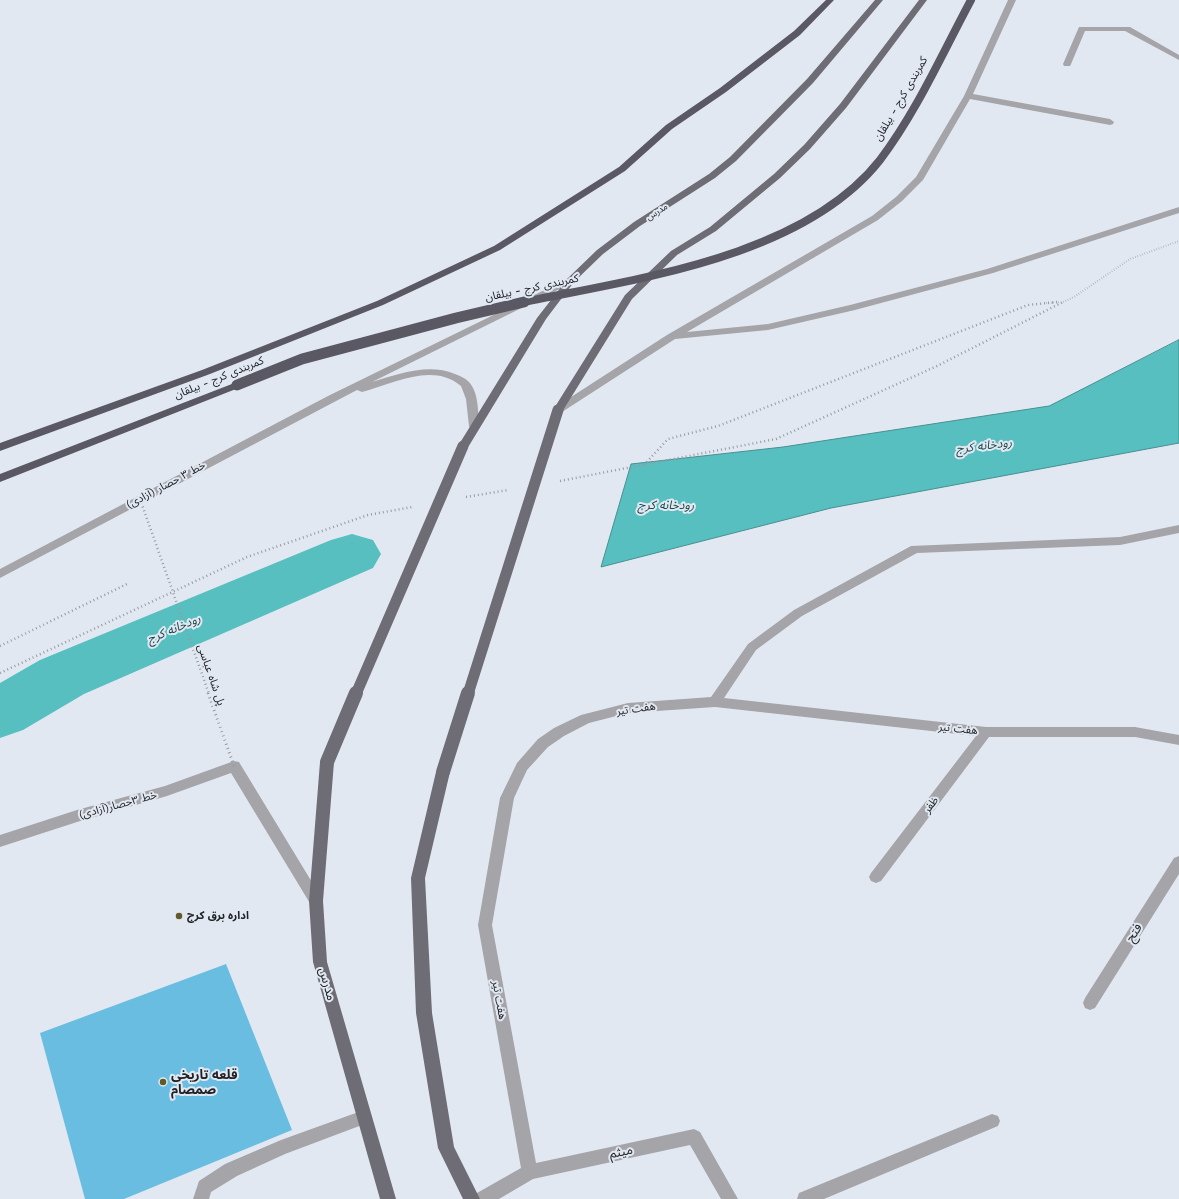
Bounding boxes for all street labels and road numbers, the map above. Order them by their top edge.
street label: کمربندی کرج - بیلقان [871,54,931,144]
street label: مدرس [644,201,670,223]
street label: کمربندی کرج - بیلقان [484,272,580,304]
street label: کمربندی کرج - بیلقان [172,354,266,402]
street label: خط ۳ حصار (آزادی) [124,459,208,511]
street label: پل شاه عباسی [194,642,228,708]
street label: هفت تیر [616,700,656,718]
street label: هفت تیر [938,720,978,738]
street label: خط ۳حصار(آزادی) [78,788,158,822]
street label: ظفر [921,794,941,816]
street label: فتح [1122,921,1146,945]
street label: مدرس [315,966,339,1002]
street label: هفت تیر [489,980,509,1020]
street label: میثم [608,1142,634,1162]

